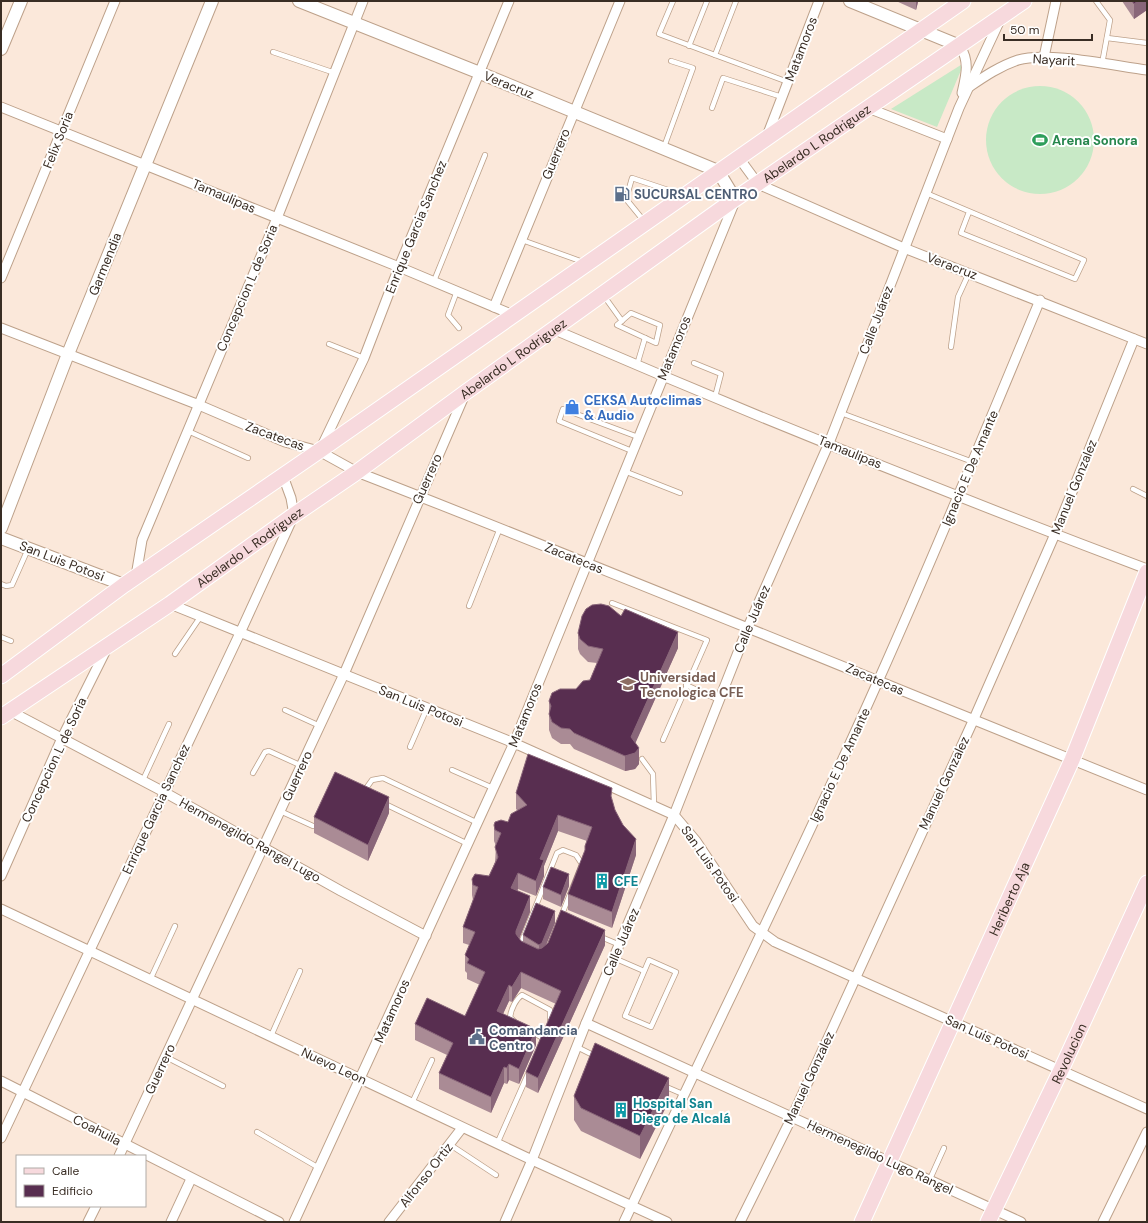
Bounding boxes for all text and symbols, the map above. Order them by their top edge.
street label: Matamoros [781,14,821,84]
scale bar [1004,16,1092,42]
text: 50 m [1010,22,1039,38]
street label: Nayarit [1032,50,1076,70]
street label: Veracruz [481,67,537,103]
street label: Abelardo L Rodriguez [759,100,874,186]
street label: Felix Soria [39,109,77,171]
street label: Guerrero [538,126,574,182]
sports icon: Arena Sonora [1031,131,1049,149]
place label: Arena Sonora [1052,132,1138,149]
street label: Enrique Garcia Sanchez [382,158,451,296]
street label: Tamaulipas [190,175,258,217]
fuel station icon: SUCURSAL CENTRO [613,185,631,203]
place label: SUCURSAL CENTRO [634,186,758,203]
street label: Concepcion L de Soria [213,222,281,354]
street label: Garmendia [85,230,125,298]
street label: Veracruz [924,249,980,283]
street label: Calle Juárez [855,283,897,357]
street label: Matamoros [653,313,695,383]
street label: Abelardo L Rodriguez [456,314,570,403]
place label: CEKSA Autoclimas & Audio [584,392,702,424]
shop icon: CEKSA Autoclimas & Audio [563,398,581,416]
street label: Ignacio E De Amante [938,408,1002,528]
street label: Zacatecas [243,417,307,455]
street label: Tamaulipas [816,432,884,472]
street label: Manuel Gonzalez [1047,437,1101,537]
street label: Guerrero [408,451,446,507]
street label: Abelardo L Rodriguez [193,503,306,591]
street label: San Luis Potosi [17,537,107,585]
street label: Zacatecas [542,539,606,577]
street label: Calle Juárez [730,583,774,655]
street label: Zacatecas [843,659,907,699]
place label: Universidad Tecnologica CFE [640,669,744,701]
school or university icon: Universidad Tecnologica CFE [619,675,637,693]
street label: Matamoros [504,680,546,750]
street label: San Luis Potosi [376,681,466,731]
street label: Concepcion L de Soria [18,695,90,825]
street label: Ignacio E De Amante [806,705,874,825]
street label: Manuel Gonzalez [915,734,973,832]
street label: Enrique Garcia Sanchez [118,741,194,877]
street label: Guerrero [278,748,316,804]
street label: Hermenegildo Rangel Lugo [176,794,324,886]
street label: San Luis Potosi [677,822,743,906]
street label: Heriberto Aja [985,859,1033,939]
building icon: CFE [593,872,611,890]
place label: CFE [614,873,638,890]
street label: Calle Juárez [599,906,643,978]
street label: Matamoros [370,976,414,1046]
street label: San Luis Potosi [943,1011,1031,1063]
street label: Revolucion [1047,1020,1090,1086]
place label: Comandancia Centro [489,1022,578,1054]
public building icon: Comandancia Centro [468,1028,486,1046]
street label: Manuel Gonzalez [780,1029,838,1127]
street label: Guerrero [141,1041,179,1097]
street label: Nuevo Leon [299,1043,369,1089]
place label: Hospital San Diego de Alcalá [633,1095,731,1127]
building icon: Hospital San Diego de Alcalá [612,1101,630,1119]
street label: Coahuila [70,1111,124,1149]
street label: Hermenegildo Lugo Rangel [804,1116,956,1198]
street label: Alfonso Ortiz [395,1139,457,1211]
legend [16,1155,146,1207]
text: Calle [52,1163,79,1179]
text: Edificio [52,1183,93,1199]

